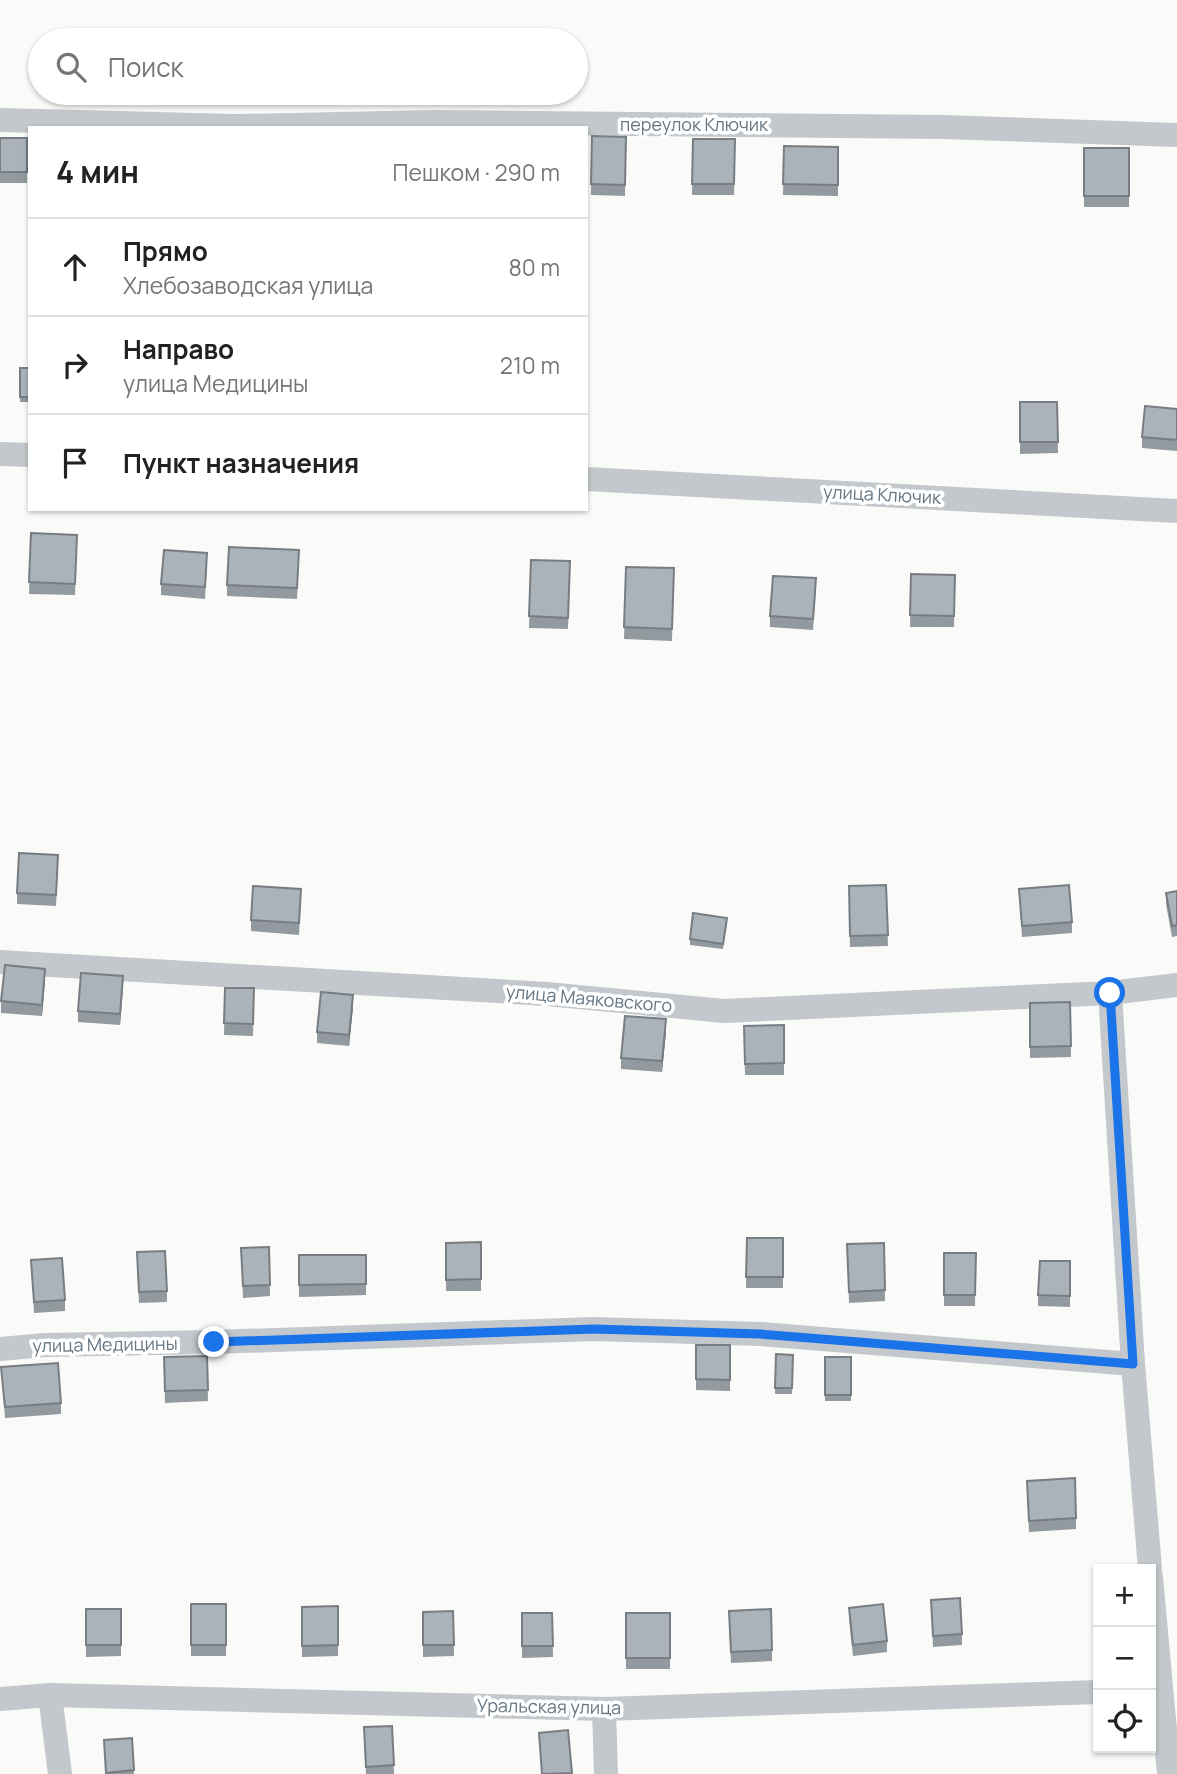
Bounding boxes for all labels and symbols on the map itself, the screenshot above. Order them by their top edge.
street label: переулок Ключик [620,112,769,136]
street label: улица Ключик [823,479,943,509]
route start [1094,977,1125,1008]
street label: улица Маяковского [505,979,673,1017]
route end [198,1326,229,1357]
street label: улица Медицины [32,1331,178,1357]
street label: Уральская улица [477,1693,621,1719]

